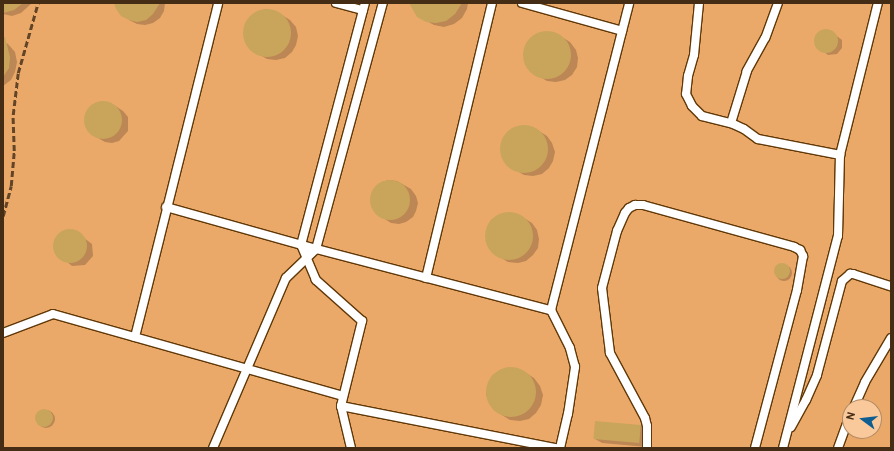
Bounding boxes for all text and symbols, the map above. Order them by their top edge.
north arrow [842,399,882,439]
text: N [844,411,859,422]

